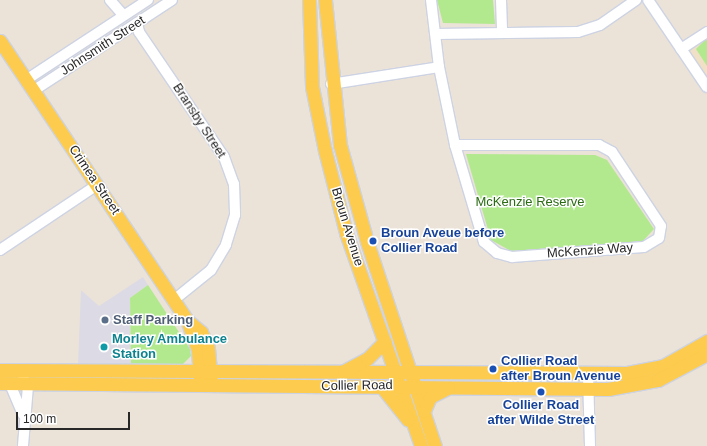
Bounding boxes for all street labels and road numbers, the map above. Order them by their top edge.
street label: Johnsmith Street [58,13,148,79]
street label: Bransby Street [169,81,229,161]
street label: Crimea Street [65,142,123,218]
street label: Broun Avenue [328,185,366,269]
street label: McKenzie Way [546,240,634,262]
street label: Collier Road [321,378,393,394]

